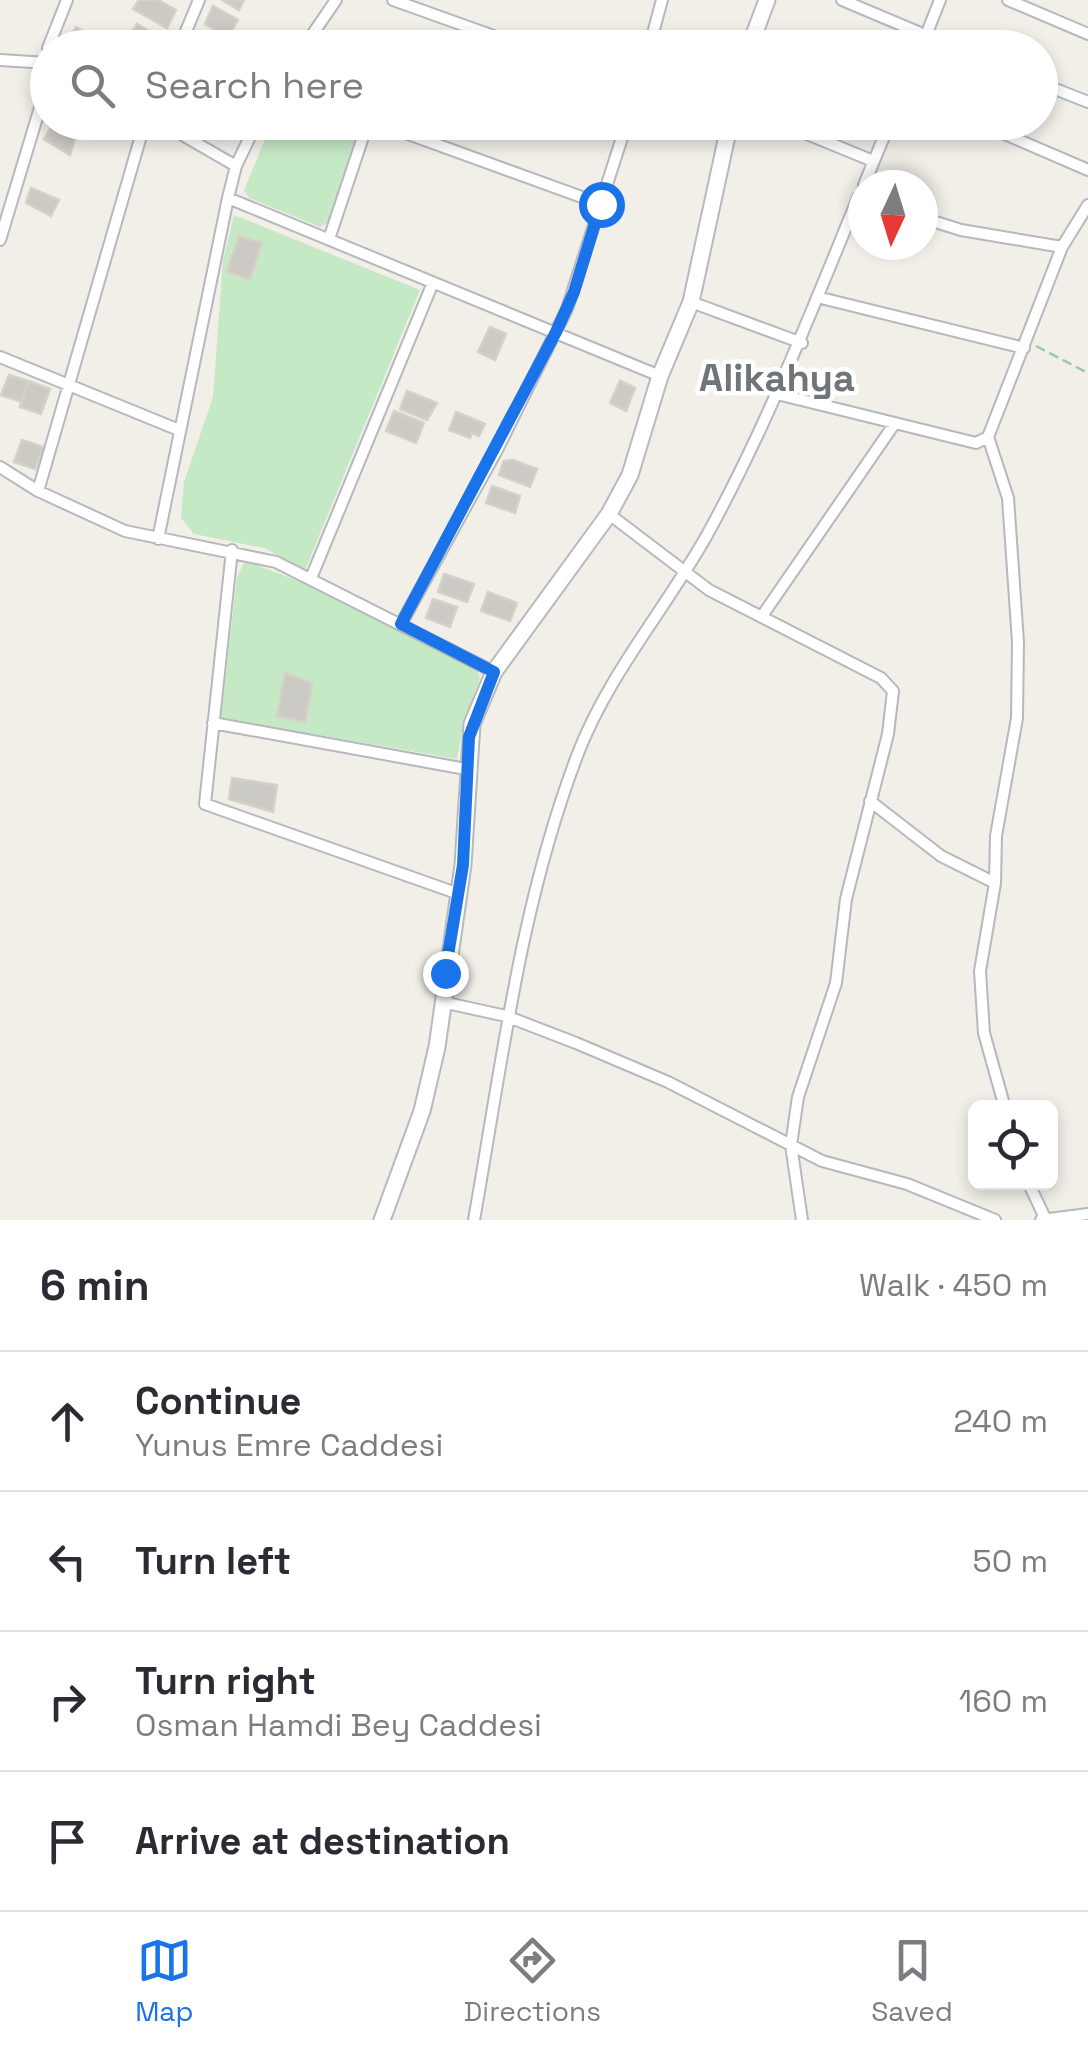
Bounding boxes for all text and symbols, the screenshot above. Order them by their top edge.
search box [30,30,1058,140]
icon: search [65,58,120,113]
text: Search here [145,61,364,109]
north arrow [848,170,938,260]
route start [579,182,625,228]
district label: Alikahya [699,354,855,402]
route end [423,951,469,997]
map controls [968,1100,1058,1190]
button: locate [968,1100,1058,1190]
text: 6 min [40,1259,150,1312]
text: Walk · 450 m [859,1265,1048,1305]
text: Continue [135,1377,301,1425]
icon: ahead [40,1394,95,1449]
text: 240 m [953,1401,1048,1441]
text: Yunus Emre Caddesi [135,1425,443,1465]
icon: left [40,1534,95,1589]
text: Turn left [135,1537,291,1585]
text: 50 m [973,1541,1048,1581]
text: Turn right [135,1657,316,1705]
icon: right [40,1674,95,1729]
text: 160 m [959,1681,1048,1721]
text: Osman Hamdi Bey Caddesi [135,1705,542,1745]
icon: arrive [40,1814,95,1869]
text: Arrive at destination [135,1817,510,1865]
tab: Map [135,1933,193,2029]
tab: Directions [464,1933,601,2029]
tab: Saved [871,1933,953,2029]

